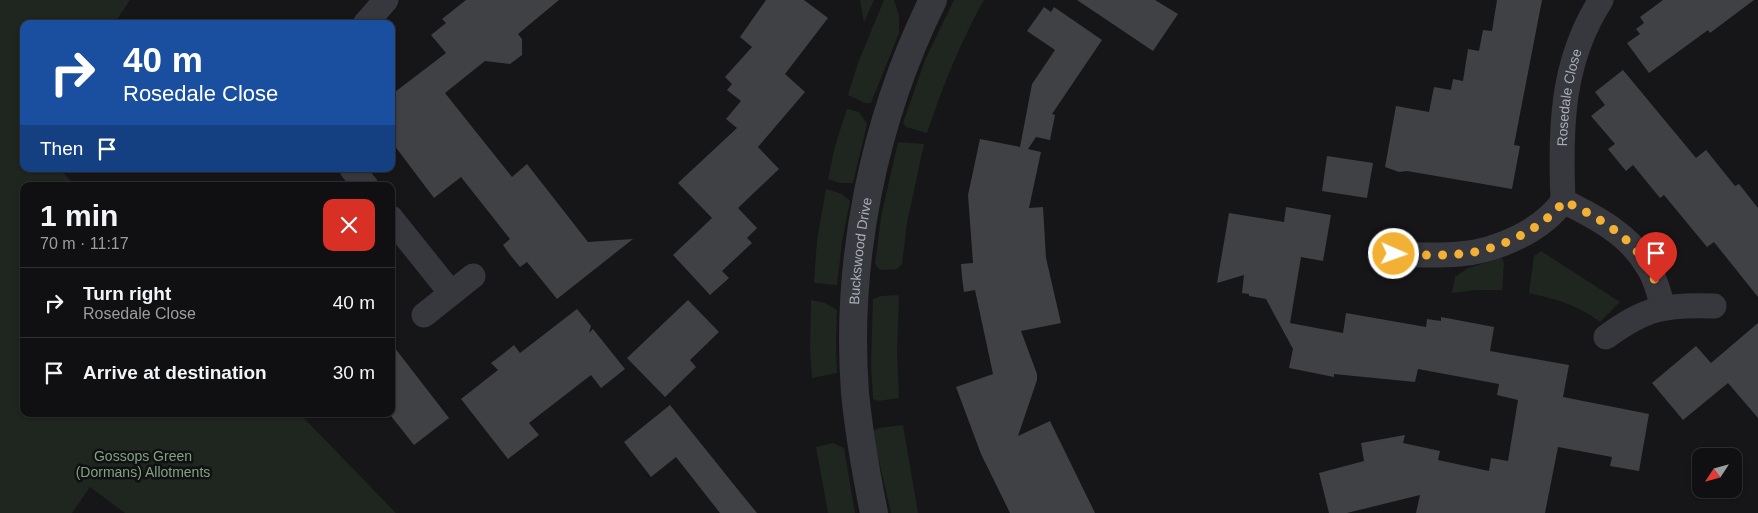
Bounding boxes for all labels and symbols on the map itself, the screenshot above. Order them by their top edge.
street label: Rosedale Close [1554,46,1585,147]
street label: Buckswood Drive [846,196,875,305]
position arrow [1367,227,1419,279]
pin [1635,232,1677,283]
park label: Gossops Green (Dormans) Allotments [76,448,210,480]
north arrow [1692,448,1742,498]

